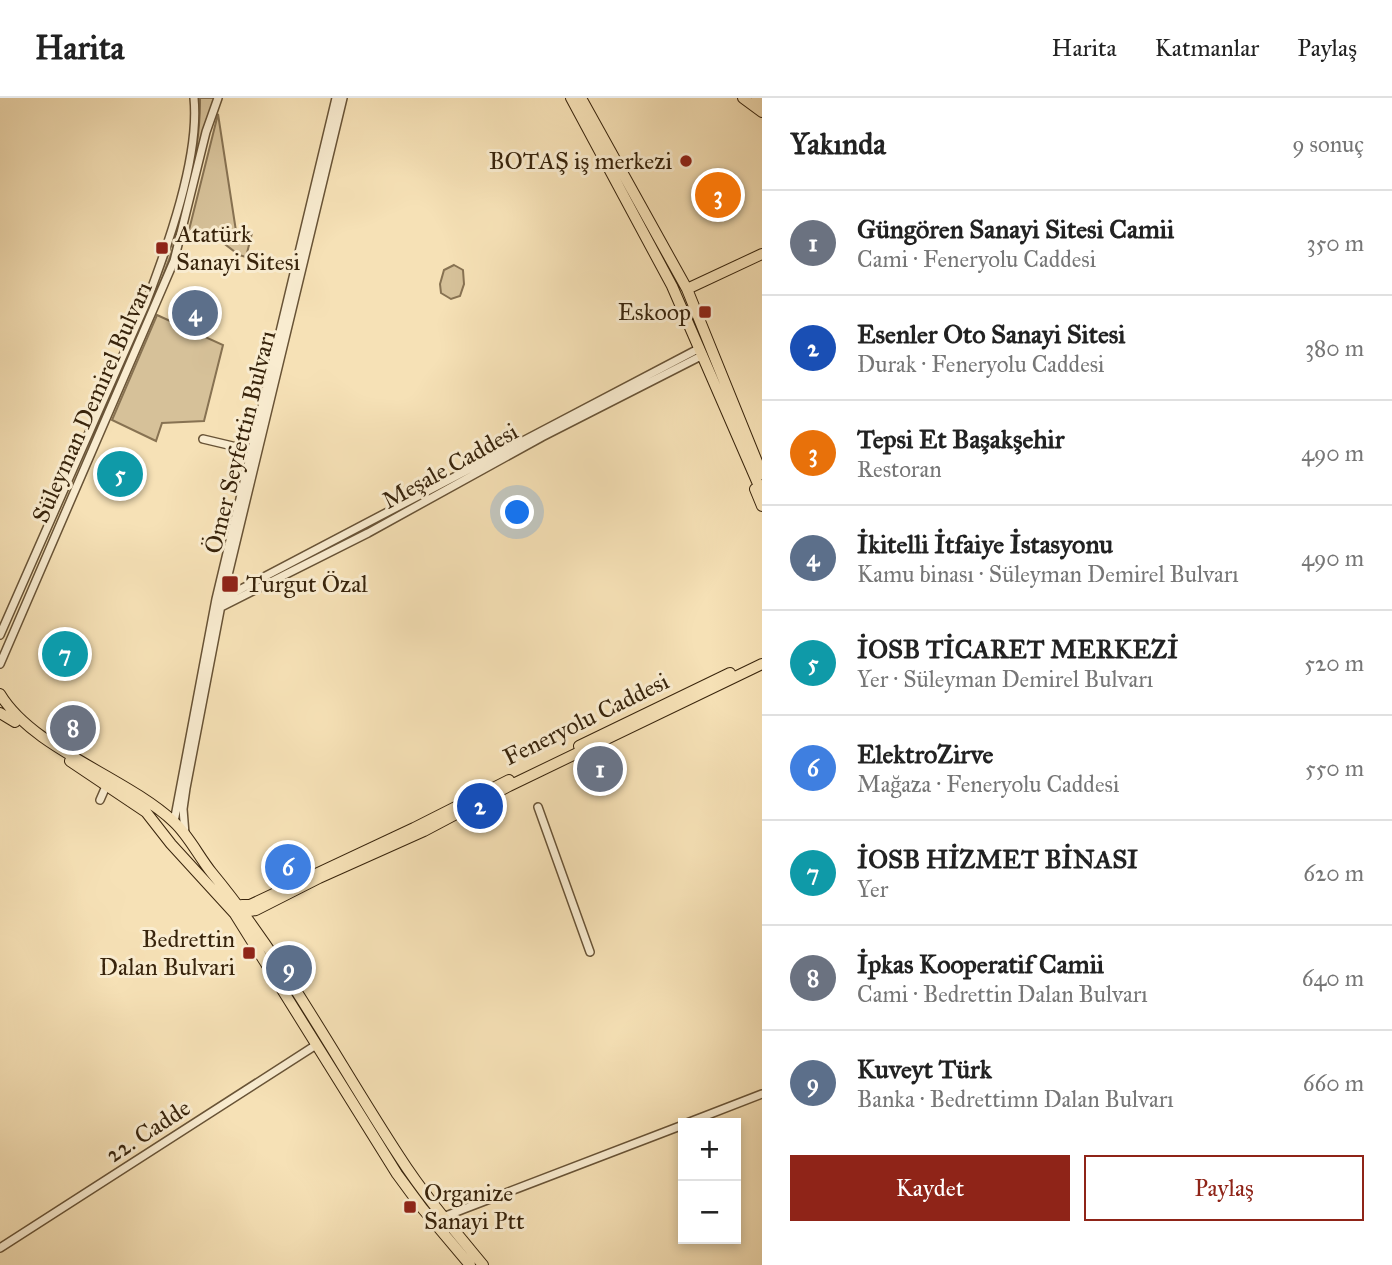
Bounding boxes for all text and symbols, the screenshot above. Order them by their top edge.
text: Harita [35,28,125,68]
text: Harita [1052,33,1117,63]
text: Katmanlar [1155,33,1259,63]
text: Paylaş [1297,33,1357,63]
text: Yakında [790,126,886,162]
text: 9 sonuç [1292,130,1364,158]
place label: BOTAŞ iş merkezi [489,146,672,176]
marker: BOTAŞ iş merkezi [678,153,694,169]
pin: 3 [695,169,741,221]
text: Güngören Sanayi Sitesi Camii [857,213,1174,245]
place label: Atatürk Sanayi Sitesi [175,219,300,277]
text: 1 [808,229,818,257]
text: 350 m [1306,229,1364,257]
marker: Atatürk Sanayi Sitesi [154,240,170,256]
text: Cami · Feneryolu Caddesi [857,245,1096,273]
street label: Süleyman Demirel Bulvarı [25,276,159,527]
pin: 4 [172,287,218,339]
place label: Eskoop [618,297,691,327]
marker: Eskoop [697,304,713,320]
text: Esenler Oto Sanayi Sitesi [857,318,1125,350]
street label: Ömer Seyfettin Bulvarı [198,327,282,557]
text: 2 [807,334,819,362]
text: 380 m [1305,334,1364,362]
text: Durak · Feneryolu Caddesi [857,350,1104,378]
street label: Meşale Caddesi [377,416,524,516]
text: Tepsi Et Başakşehir [857,423,1065,455]
text: 3 [808,439,818,467]
text: 490 m [1301,439,1364,467]
pin: 5 [97,448,143,500]
text: Restoran [857,455,942,483]
your location [500,495,534,529]
text: İkitelli İtfaiye İstasyonu [857,528,1113,560]
text: 4 [807,544,819,572]
text: 490 m [1301,544,1364,572]
text: Kamu binası · Süleyman Demirel Bulvarı [857,560,1239,588]
place label: Turgut Özal [246,569,368,599]
marker: Turgut Özal [220,574,240,594]
pin: 7 [42,628,88,680]
text: İOSB TİCARET MERKEZİ [857,633,1178,665]
text: 5 [808,649,818,677]
text: 520 m [1304,649,1364,677]
text: Yer · Süleyman Demirel Bulvarı [857,665,1153,693]
street label: Feneryolu Caddesi [498,666,674,772]
pin: 8 [50,702,96,754]
text: ElektroZirve [857,738,993,770]
pin: 1 [577,743,623,795]
text: 6 [807,754,819,782]
text: 550 m [1305,754,1364,782]
text: Mağaza · Feneryolu Caddesi [857,770,1119,798]
pin: 2 [457,780,503,832]
pin: 6 [265,841,311,893]
text: İOSB HİZMET BİNASI [857,843,1138,875]
text: 7 [807,859,819,887]
text: 620 m [1303,859,1364,887]
text: Yer [857,875,888,903]
place label: Bedrettin Dalan Bulvari [99,924,235,982]
pin: 9 [266,942,312,994]
marker: Bedrettin Dalan Bulvari [241,945,257,961]
text: İpkas Kooperatif Camii [857,948,1104,980]
text: 8 [807,964,819,992]
text: 640 m [1302,964,1364,992]
text: Cami · Bedrettin Dalan Bulvarı [857,980,1148,1008]
text: Kuveyt Türk [857,1053,992,1085]
text: 9 [807,1069,819,1097]
text: 660 m [1303,1069,1364,1097]
text: Banka · Bedrettimn Dalan Bulvarı [857,1085,1174,1113]
street label: 22. Cadde [100,1093,196,1169]
map controls [678,1118,741,1244]
button: + [678,1118,741,1181]
button: Kaydet [790,1155,1070,1221]
button: Paylaş [1084,1155,1364,1221]
place label: Organize Sanayi Ptt [424,1178,525,1236]
button: − [678,1181,741,1244]
marker: Organize Sanayi Ptt [402,1199,418,1215]

